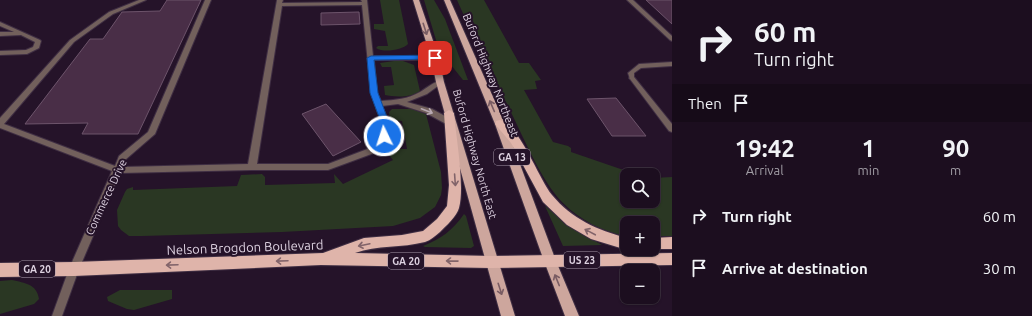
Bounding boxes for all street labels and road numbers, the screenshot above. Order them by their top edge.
street label: Buford Highway Northeast [461,12,522,139]
street label: Buford Highway North East [451,88,499,221]
road number: GA 13 [494,149,530,165]
street label: Commerce Drive [83,157,129,237]
street label: Nelson Brogdon Boulevard [166,237,324,257]
road number: US 23 [564,252,600,268]
road number: GA 20 [388,253,424,269]
road number: GA 20 [19,261,55,277]

